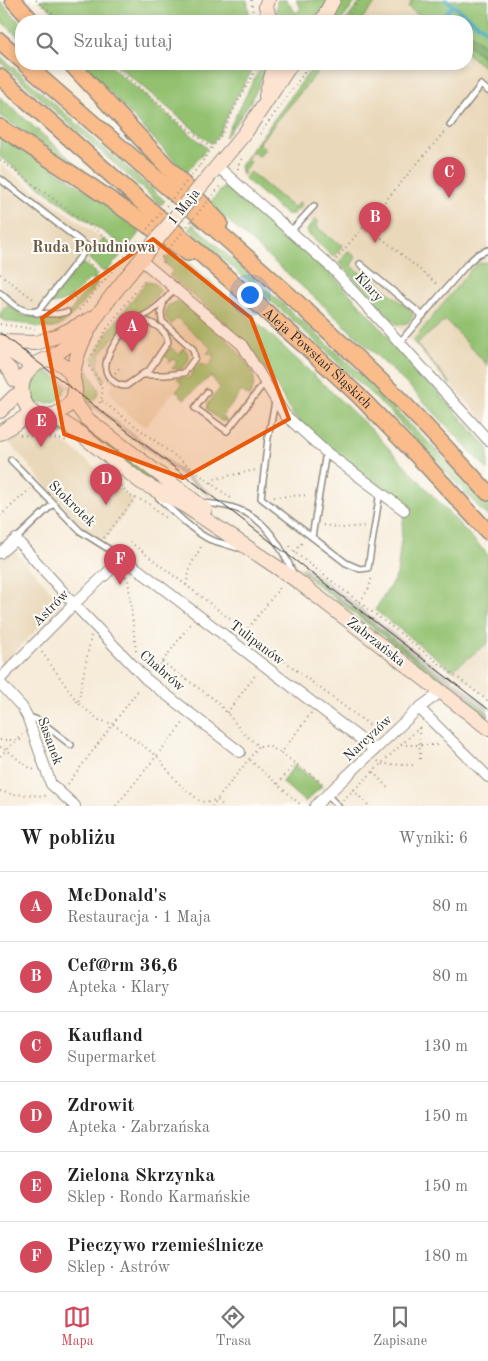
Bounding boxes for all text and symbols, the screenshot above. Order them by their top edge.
search box [15,15,473,70]
icon: search [33,29,61,57]
text: Szukaj tutaj [73,33,173,52]
pin: C [433,157,465,198]
street label: 1 Maja [165,186,203,228]
pin: B [359,202,391,243]
district label: Ruda Południowa [32,240,156,256]
street label: Klary [352,270,386,305]
your location [237,282,263,308]
street label: Aleja Powstań Śląskich [260,305,375,412]
pin: A [116,311,148,352]
pin: E [25,406,57,447]
pin: D [90,464,122,505]
street label: Stokrotek [46,478,98,530]
pin: F [104,544,136,585]
street label: Astrów [30,587,72,629]
street label: Zabrzańska [344,615,408,669]
street label: Tulipanów [227,618,287,668]
street label: Chabrów [137,648,187,694]
street label: Narcyzów [341,712,395,764]
street label: Sasanek [35,715,65,767]
text: W pobliżu [20,828,115,849]
text: Wyniki: 6 [399,831,468,847]
text: McDonald's [67,887,166,906]
text: A [30,899,42,915]
text: 80 m [432,899,468,915]
text: Restauracja · 1 Maja [67,910,211,926]
text: Cef@rm 36,6 [67,957,178,976]
text: B [30,969,42,985]
text: 80 m [432,969,468,985]
text: Apteka · Klary [67,980,170,996]
text: Kaufland [67,1027,143,1046]
text: C [31,1039,41,1055]
text: 130 m [423,1039,468,1055]
text: Supermarket [67,1050,156,1066]
text: Zdrowit [67,1097,134,1116]
text: D [30,1109,42,1125]
text: 150 m [423,1109,468,1125]
text: Apteka · Zabrzańska [67,1120,210,1136]
text: Zielona Skrzynka [67,1167,215,1186]
text: E [30,1179,42,1195]
text: 150 m [423,1179,468,1195]
text: Sklep · Rondo Karmańskie [67,1190,250,1206]
text: Pieczywo rzemieślnicze [67,1237,264,1256]
text: F [31,1249,41,1265]
text: 180 m [423,1249,468,1265]
text: Sklep · Astrów [67,1260,170,1276]
tab: Mapa [61,1303,94,1350]
tab: Trasa [216,1303,251,1350]
tab: Zapisane [373,1303,427,1350]

